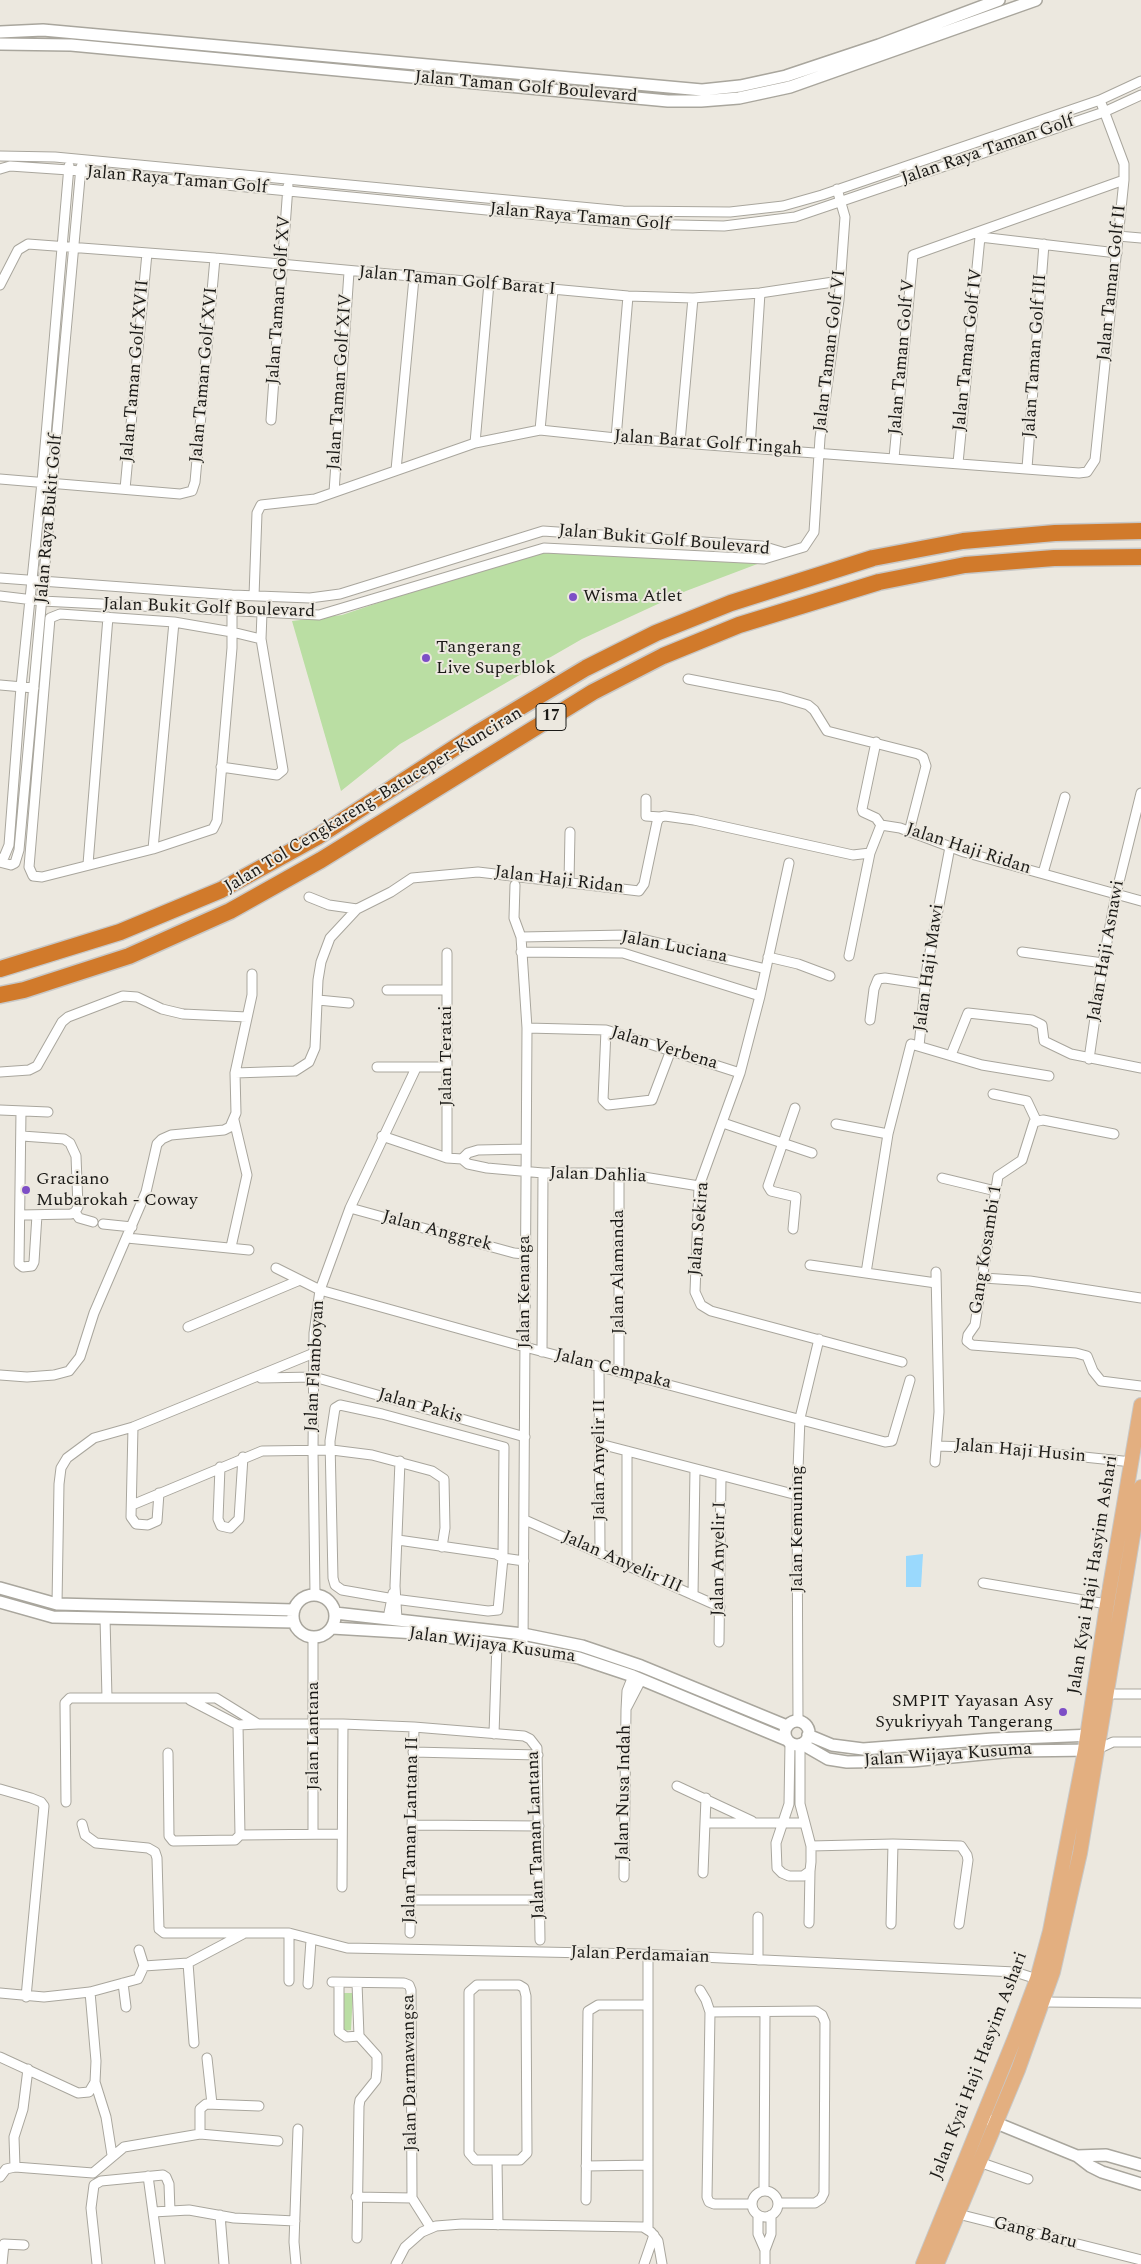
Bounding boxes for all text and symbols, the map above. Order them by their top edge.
street label: Jalan Taman Golf Boulevard [414,67,638,109]
street label: Jalan Raya Taman Golf [899,111,1077,191]
street label: Jalan Raya Taman Golf [86,162,268,200]
street label: Jalan Raya Taman Golf [489,199,671,237]
street label: Jalan Taman Golf II [1094,204,1132,362]
street label: Jalan Taman Golf XV [263,215,297,385]
street label: Jalan Taman Golf Barat I [358,263,556,301]
street label: Jalan Taman Golf IV [950,268,988,432]
street label: Jalan Taman Golf VI [810,269,852,433]
street label: Jalan Taman Golf III [1019,273,1053,439]
street label: Jalan Taman Golf V [885,278,921,436]
street label: Jalan Taman Golf XVII [117,279,155,463]
street label: Jalan Taman Golf XVI [187,286,223,464]
street label: Jalan Taman Golf XIV [324,293,358,471]
street label: Jalan Barat Golf Tingah [613,427,803,461]
street label: Jalan Raya Bukit Golf [32,433,68,605]
street label: Jalan Bukit Golf Boulevard [557,521,771,561]
place label: Wisma Atlet [583,586,682,608]
marker: Wisma Atlet [567,591,579,603]
street label: Jalan Bukit Golf Boulevard [102,595,316,623]
place label: Tangerang Live Superblok [436,637,556,680]
marker: Tangerang Live Superblok [420,652,432,664]
street label: Jalan Tol Cengkareng–Batuceper–Kunciran [221,703,527,899]
road number: 17 [536,704,566,730]
street label: Jalan Haji Ridan [903,820,1033,880]
street label: Jalan Haji Ridan [493,862,625,900]
street label: Jalan Haji Asnawi [1084,879,1130,1023]
street label: Jalan Haji Mawi [910,903,950,1033]
street label: Jalan Luciana [619,927,729,969]
street label: Jalan Teratai [436,1005,458,1107]
street label: Jalan Verbena [608,1023,720,1075]
street label: Jalan Dahlia [549,1164,647,1188]
place label: Graciano Mubarokah - Coway [36,1169,198,1212]
street label: Jalan Sekira [685,1181,715,1277]
marker: Graciano Mubarokah - Coway [20,1184,32,1196]
street label: Gang Kosambi 1 [966,1184,1008,1316]
street label: Jalan Anggrek [380,1207,494,1257]
street label: Jalan Alamanda [608,1209,630,1335]
street label: Jalan Kenanga [514,1235,536,1349]
street label: Jalan Flamboyan [302,1299,330,1433]
street label: Jalan Cempaka [553,1345,673,1395]
street label: Jalan Pakis [375,1385,465,1429]
street label: Jalan Anyelir II [589,1399,611,1521]
street label: Jalan Haji Husin [953,1435,1087,1469]
street label: Jalan Kyai Haji Hasyim Ashari [1064,1454,1124,1696]
street label: Jalan Kemuning [787,1465,809,1593]
street label: Jalan Anyelir I [708,1501,732,1617]
street label: Jalan Anyelir III [559,1527,685,1599]
street label: Jalan Wijaya Kusuma [407,1624,577,1668]
street label: Jalan Lantana [303,1681,325,1791]
place label: SMPIT Yayasan Asy Syukriyyah Tangerang [875,1691,1053,1734]
marker: SMPIT Yayasan Asy Syukriyyah Tangerang [1057,1706,1069,1718]
street label: Jalan Nusa Indah [613,1725,637,1861]
street label: Jalan Taman Lantana II [400,1736,424,1924]
street label: Jalan Wijaya Kusuma [863,1739,1033,1773]
street label: Jalan Taman Lantana [523,1750,551,1920]
street label: Jalan Perdamaian [570,1943,710,1969]
street label: Jalan Kyai Haji Hasyim Ashari [927,1949,1033,2183]
street label: Jalan Darmawangsa [399,1994,423,2152]
street label: Gang Baru [991,2213,1079,2255]

